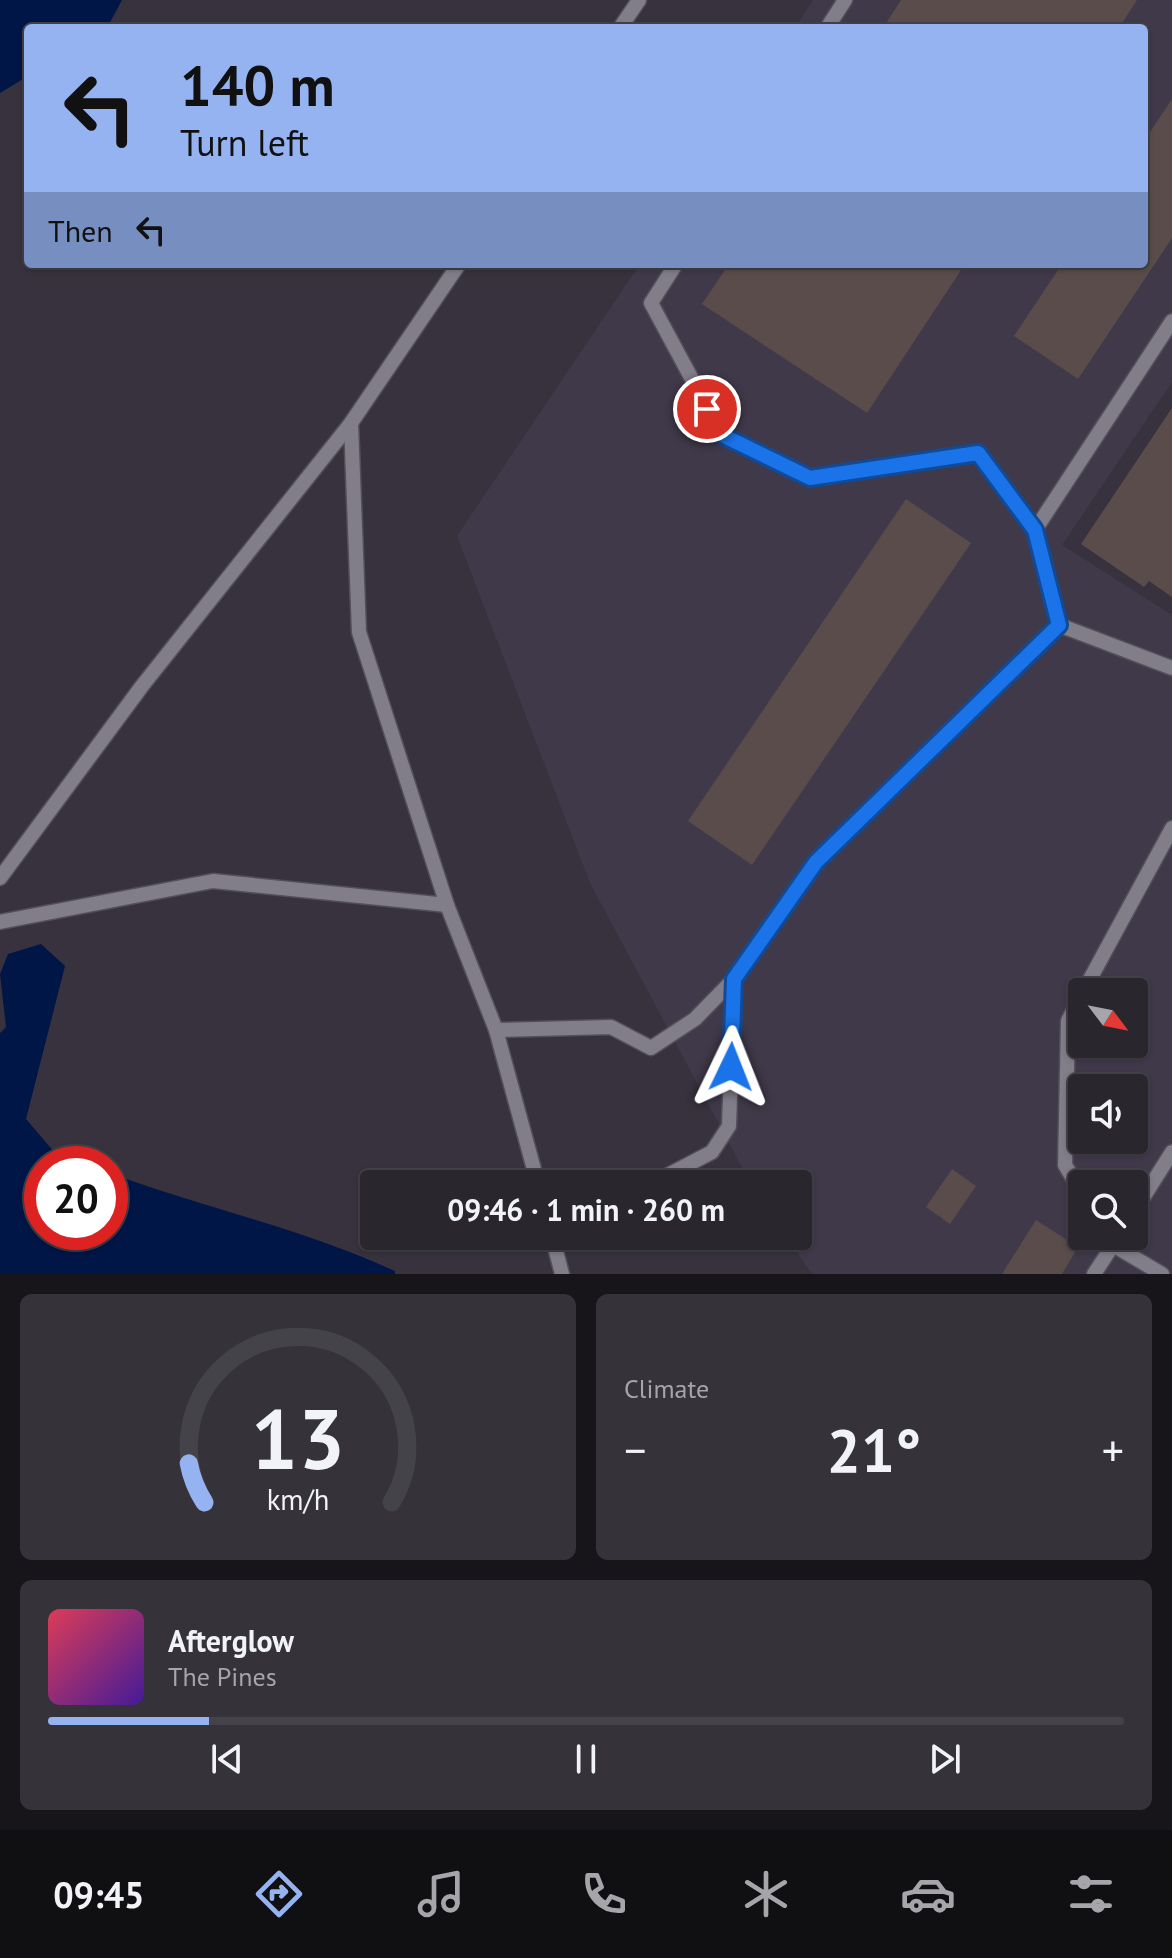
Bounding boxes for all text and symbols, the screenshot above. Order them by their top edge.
text: 140 m [180,49,335,121]
icon: left [48,56,152,160]
text: Turn left [180,119,309,166]
icon: left [129,208,173,252]
text: Then [48,211,113,250]
pin [673,375,741,443]
icon: arrive [685,387,729,431]
north arrow [1068,978,1148,1058]
map controls [1068,978,1148,1250]
position arrow [689,1025,773,1109]
button: sound [1068,1074,1148,1154]
speed limit sign: 20 [24,1146,128,1250]
button: search [1068,1170,1148,1250]
text: 09:46 · 1 min · 260 m [447,1190,725,1229]
text: Climate [624,1372,709,1405]
text: 13 [251,1384,345,1492]
text: 21° [827,1411,921,1489]
text: − [624,1421,646,1478]
text: + [1102,1421,1124,1478]
text: km/h [267,1481,329,1518]
text: Afterglow [168,1621,294,1660]
text: The Pines [168,1660,277,1693]
icon: previous [205,1737,249,1781]
icon: pause [564,1737,608,1781]
icon: next [923,1737,967,1781]
icon: directions [251,1866,307,1922]
icon: music [413,1866,469,1922]
icon: phone [576,1866,632,1922]
icon: climate [738,1866,794,1922]
icon: car [900,1866,956,1922]
icon: filters [1063,1866,1119,1922]
text: 09:45 [53,1871,145,1918]

